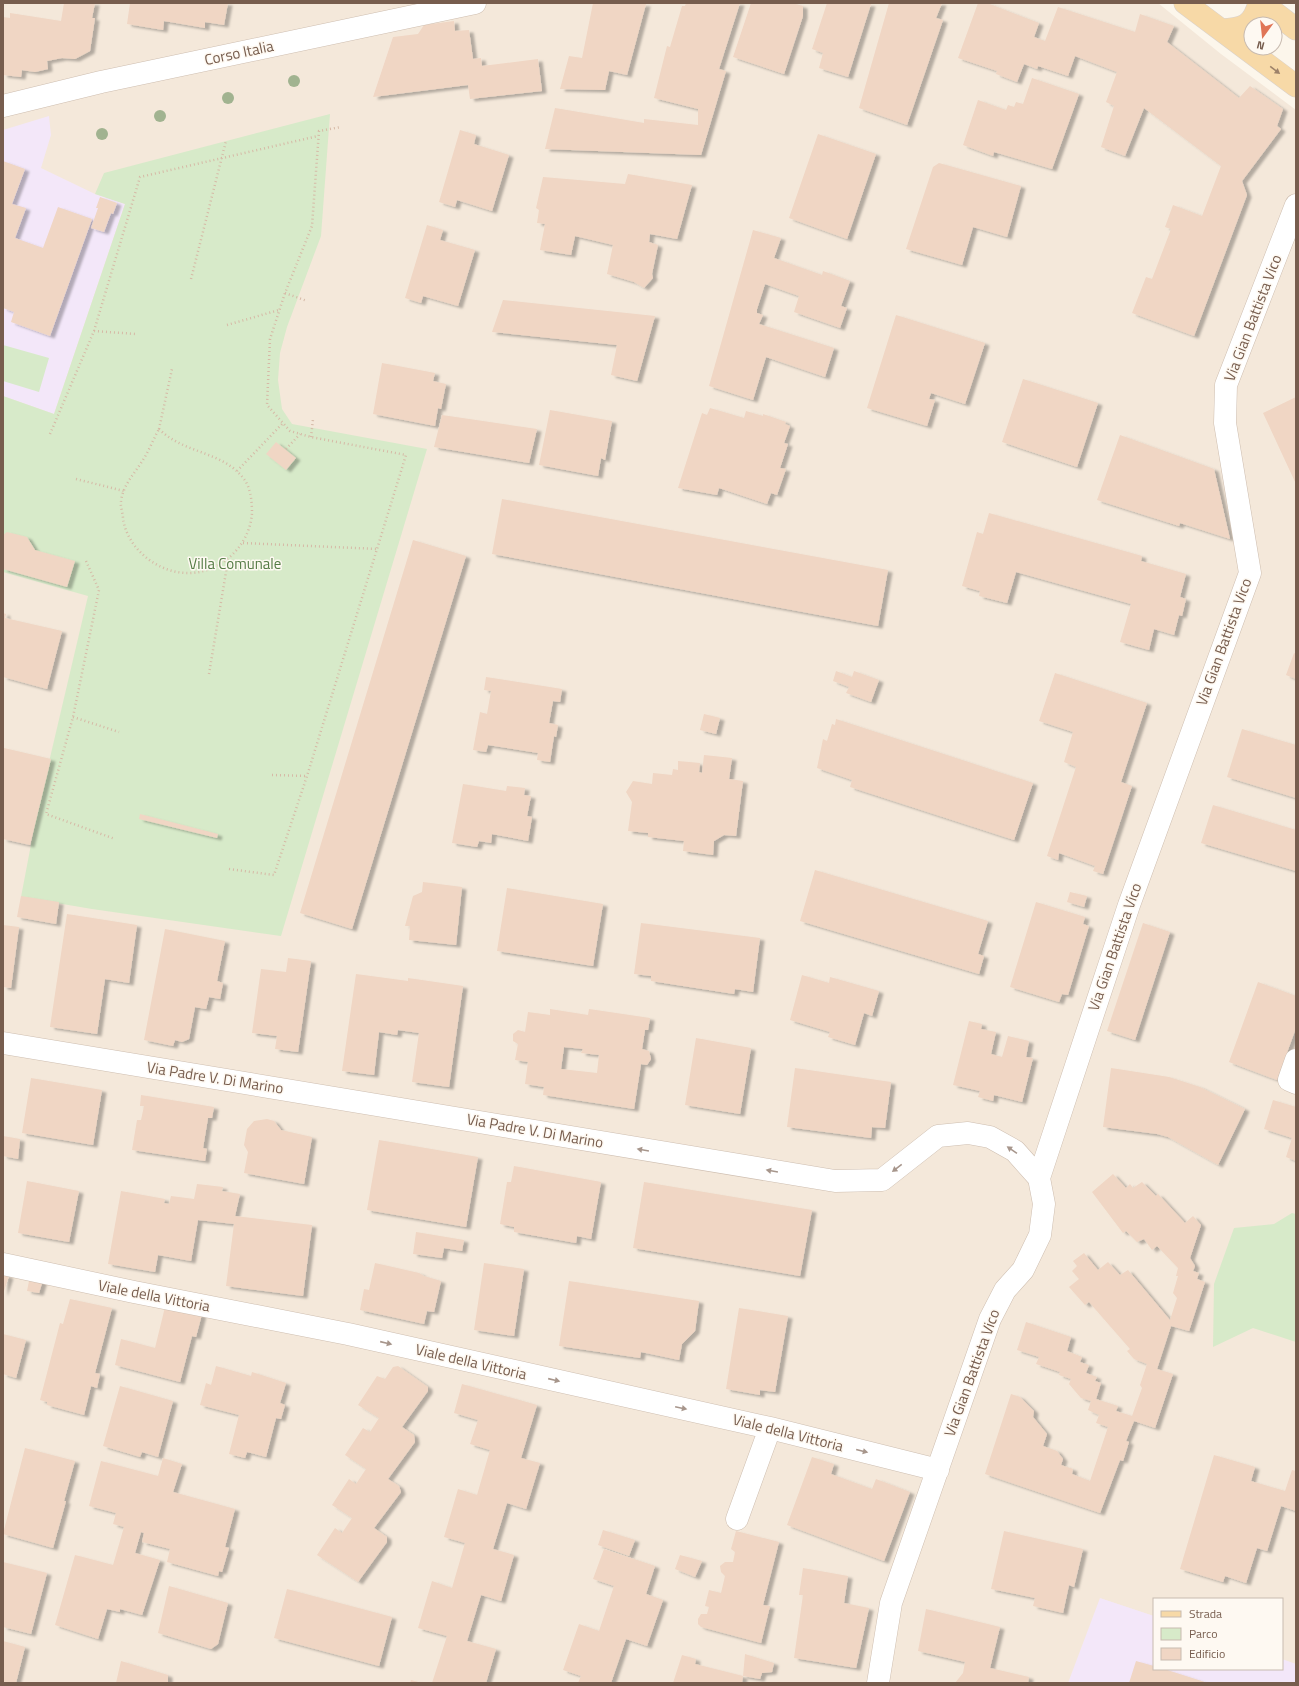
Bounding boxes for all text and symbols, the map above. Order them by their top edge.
north arrow [1243,16,1283,56]
street label: Corso Italia [202,34,276,71]
text: N [1255,37,1266,54]
one-way arrow [1269,66,1280,74]
street label: Via Gian Battista Vico [1218,251,1287,385]
park label: Villa Comunale [189,552,281,575]
street label: Via Gian Battista Vico [1190,575,1257,709]
street label: Via Gian Battista Vico [1082,880,1147,1014]
street label: Via Padre V. Di Marino [145,1055,285,1100]
street label: Via Padre V. Di Marino [465,1107,605,1154]
one-way arrow [1006,1146,1017,1154]
one-way arrow [637,1147,650,1153]
one-way arrow [891,1164,902,1172]
one-way arrow [766,1168,778,1174]
street label: Viale della Vittoria [96,1273,213,1318]
street label: Via Gian Battista Vico [938,1306,1005,1440]
street label: Viale della Vittoria [413,1338,530,1386]
one-way arrow [380,1340,392,1346]
one-way arrow [548,1377,560,1383]
one-way arrow [675,1405,687,1411]
street label: Viale della Vittoria [730,1408,846,1458]
one-way arrow [856,1448,868,1454]
legend [1153,1598,1283,1670]
text: Strada [1189,1604,1222,1623]
text: Parco [1189,1624,1218,1643]
text: Edificio [1189,1644,1225,1663]

